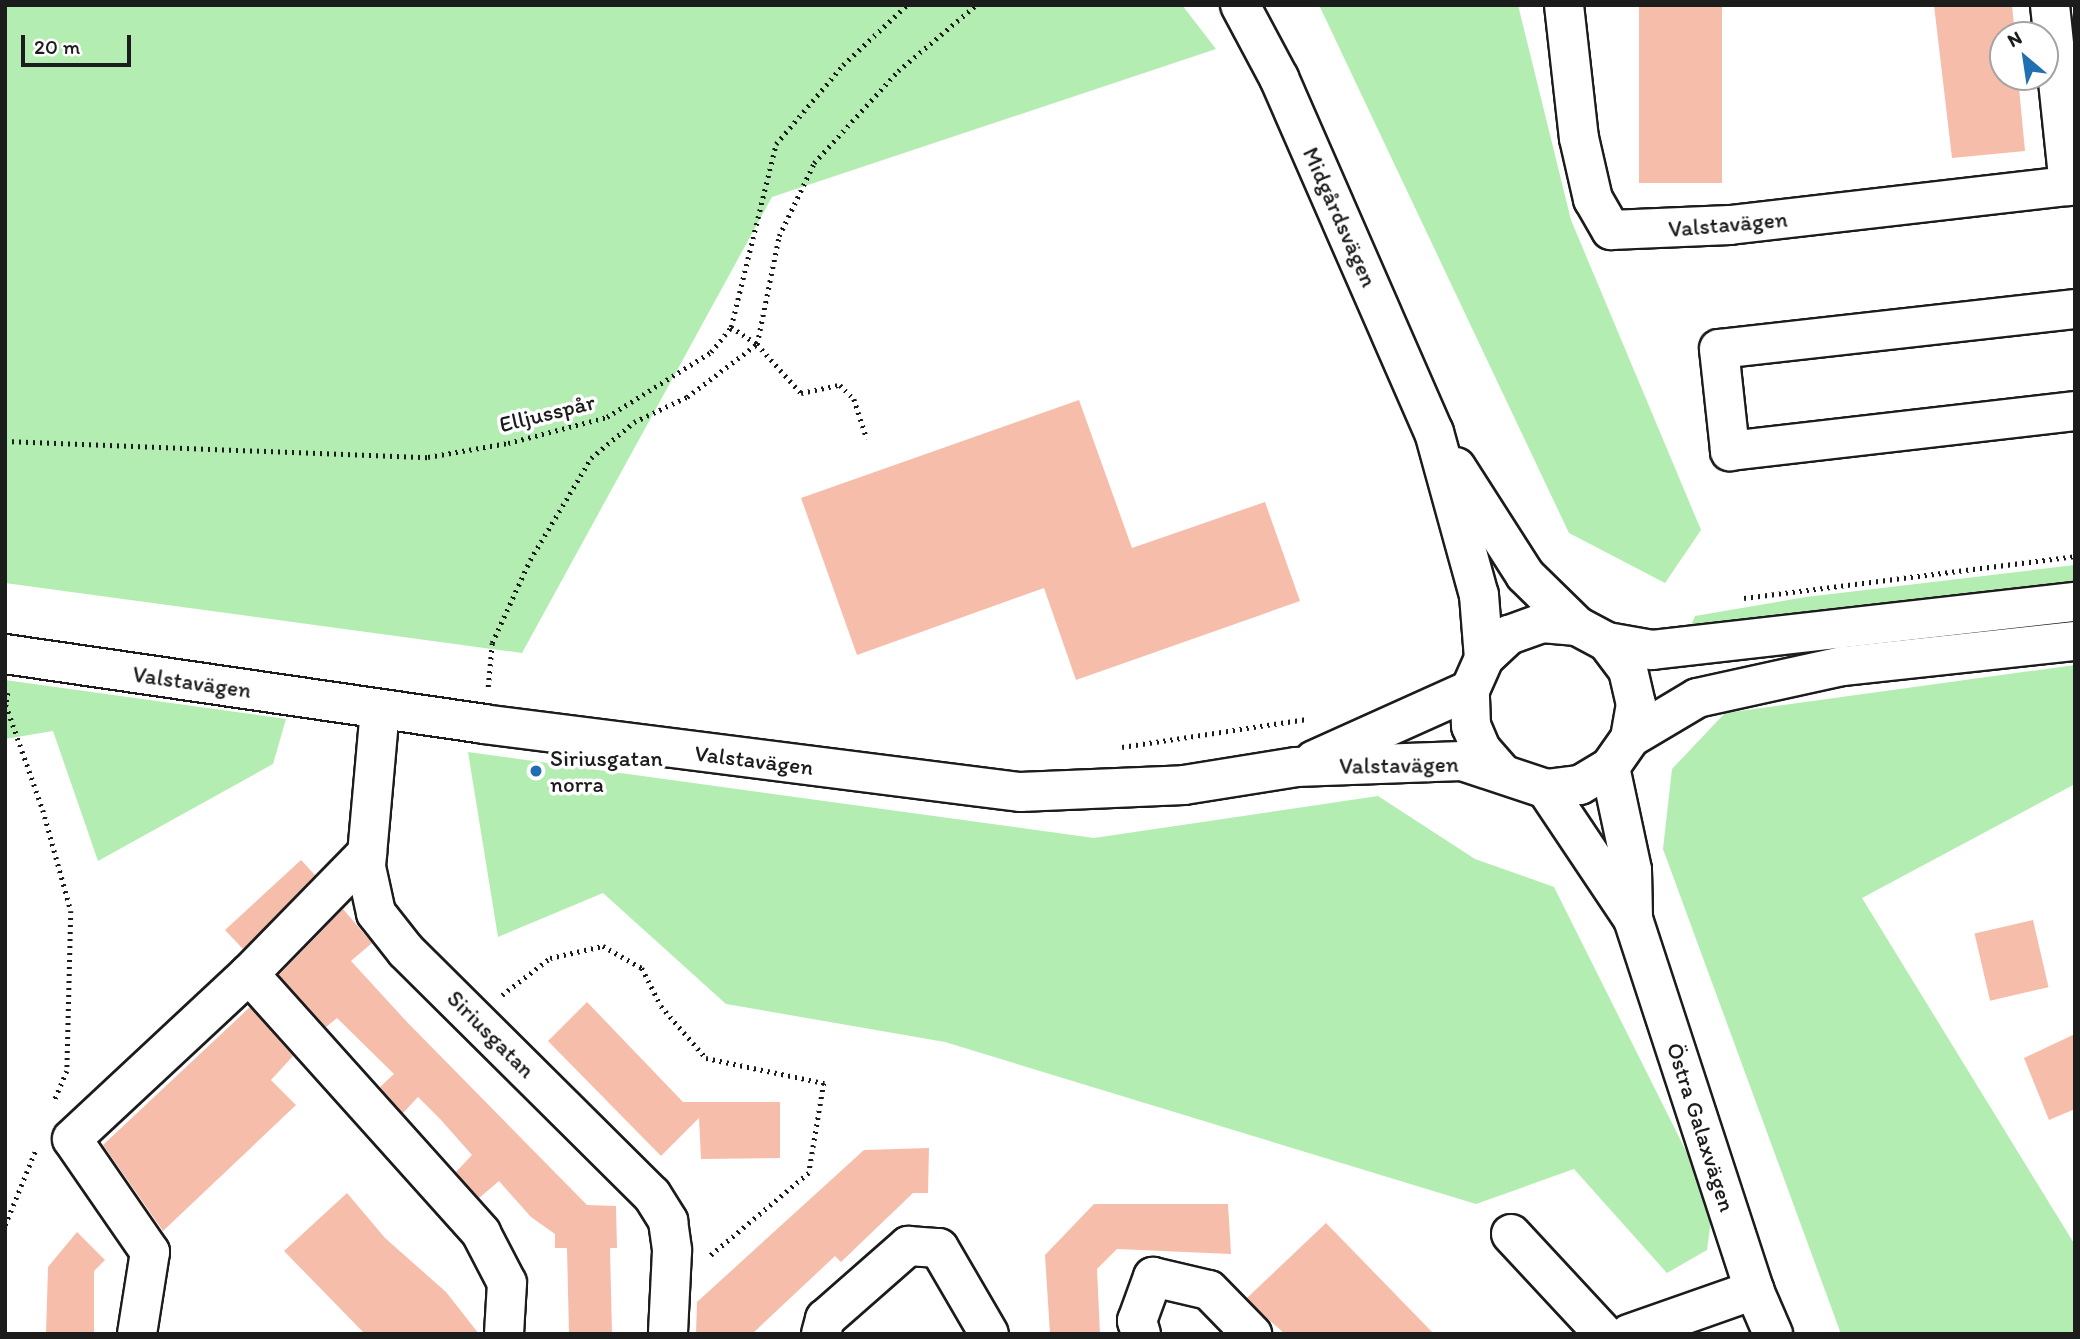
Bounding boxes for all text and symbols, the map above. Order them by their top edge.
scale bar [24,21,135,65]
north arrow [1989,21,2059,91]
text: N [2003,26,2026,52]
text: 20 m [34,34,80,59]
street label: Midgårdsvägen [1297,143,1383,291]
street label: Valstavägen [1667,205,1789,243]
street label: Elljusspår [496,388,598,438]
street label: Valstavägen [131,660,253,704]
street label: Valstavägen [693,739,815,781]
place label: Siriusgatan norra [550,744,663,798]
street label: Valstavägen [1339,750,1459,780]
marker: Siriusgatan norra [528,763,544,779]
street label: Siriusgatan [441,984,541,1084]
street label: Östra Galaxvägen [1661,1039,1741,1215]

